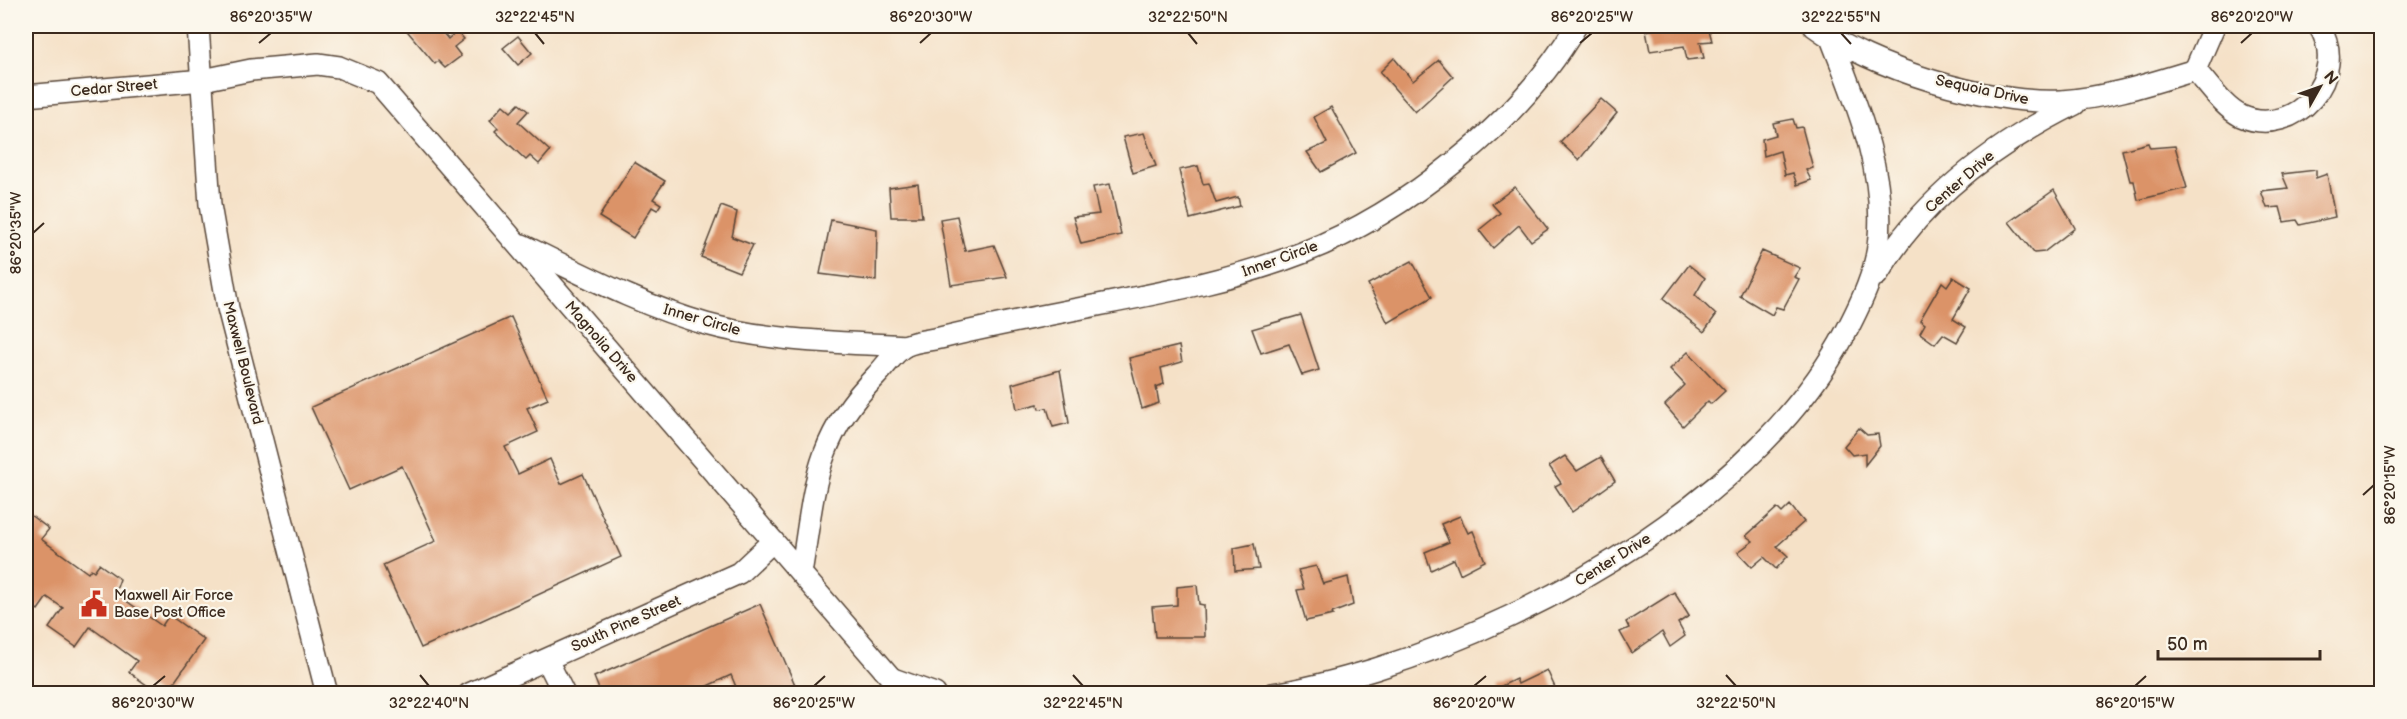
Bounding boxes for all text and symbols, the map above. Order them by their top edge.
text: 86°20'35"W [230,8,313,27]
text: 32°22'45"N [495,8,575,27]
text: 86°20'30"W [890,8,973,27]
text: 32°22'50"N [1148,8,1228,27]
text: 86°20'25"W [1551,8,1633,27]
text: 32°22'55"N [1801,8,1881,27]
text: 86°20'20"W [2211,8,2294,27]
north arrow [2290,57,2350,117]
text: N [2319,68,2341,89]
street label: Sequoia Drive [1934,71,2031,109]
street label: Cedar Street [70,75,159,101]
street label: Center Drive [1921,147,1999,217]
text: 86°20'35"W [7,191,26,274]
street label: Inner Circle [1239,236,1321,281]
street label: Magnolia Drive [560,297,642,387]
street label: Maxwell Boulevard [218,299,268,427]
street label: Inner Circle [661,300,743,340]
text: 86°20'15"W [2381,445,2400,525]
street label: Center Drive [1572,529,1654,591]
place label: Maxwell Air Force Base Post Office [114,586,233,622]
public building icon: Maxwell Air Force Base Post Office [79,589,109,619]
street label: South Pine Street [568,591,684,657]
scale bar [2158,623,2320,661]
text: 50 m [2167,634,2208,655]
text: 86°20'30"W [112,694,195,713]
text: 32°22'40"N [389,694,469,713]
text: 86°20'25"W [773,694,855,713]
text: 32°22'45"N [1043,694,1123,713]
text: 86°20'20"W [1433,694,1516,713]
text: 32°22'50"N [1696,694,1776,713]
text: 86°20'15"W [2095,694,2175,713]

